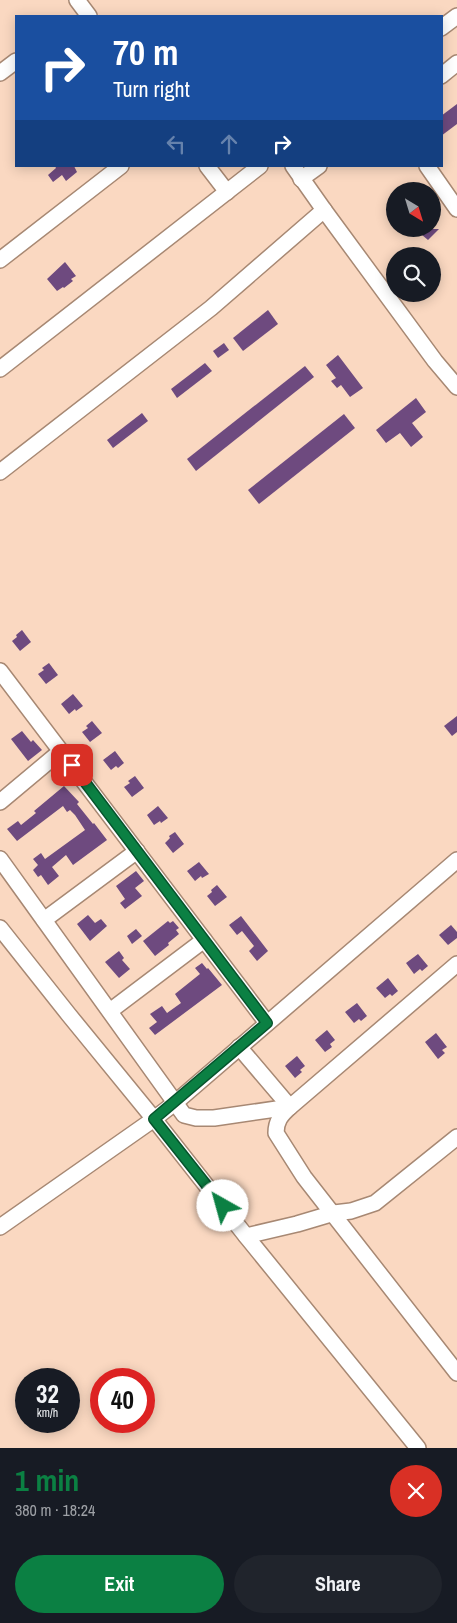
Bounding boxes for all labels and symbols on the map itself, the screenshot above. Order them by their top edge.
north arrow [386,182,441,238]
pin [51,744,93,786]
position arrow [196,1179,248,1231]
speed limit sign: 40 [90,1368,155,1433]

